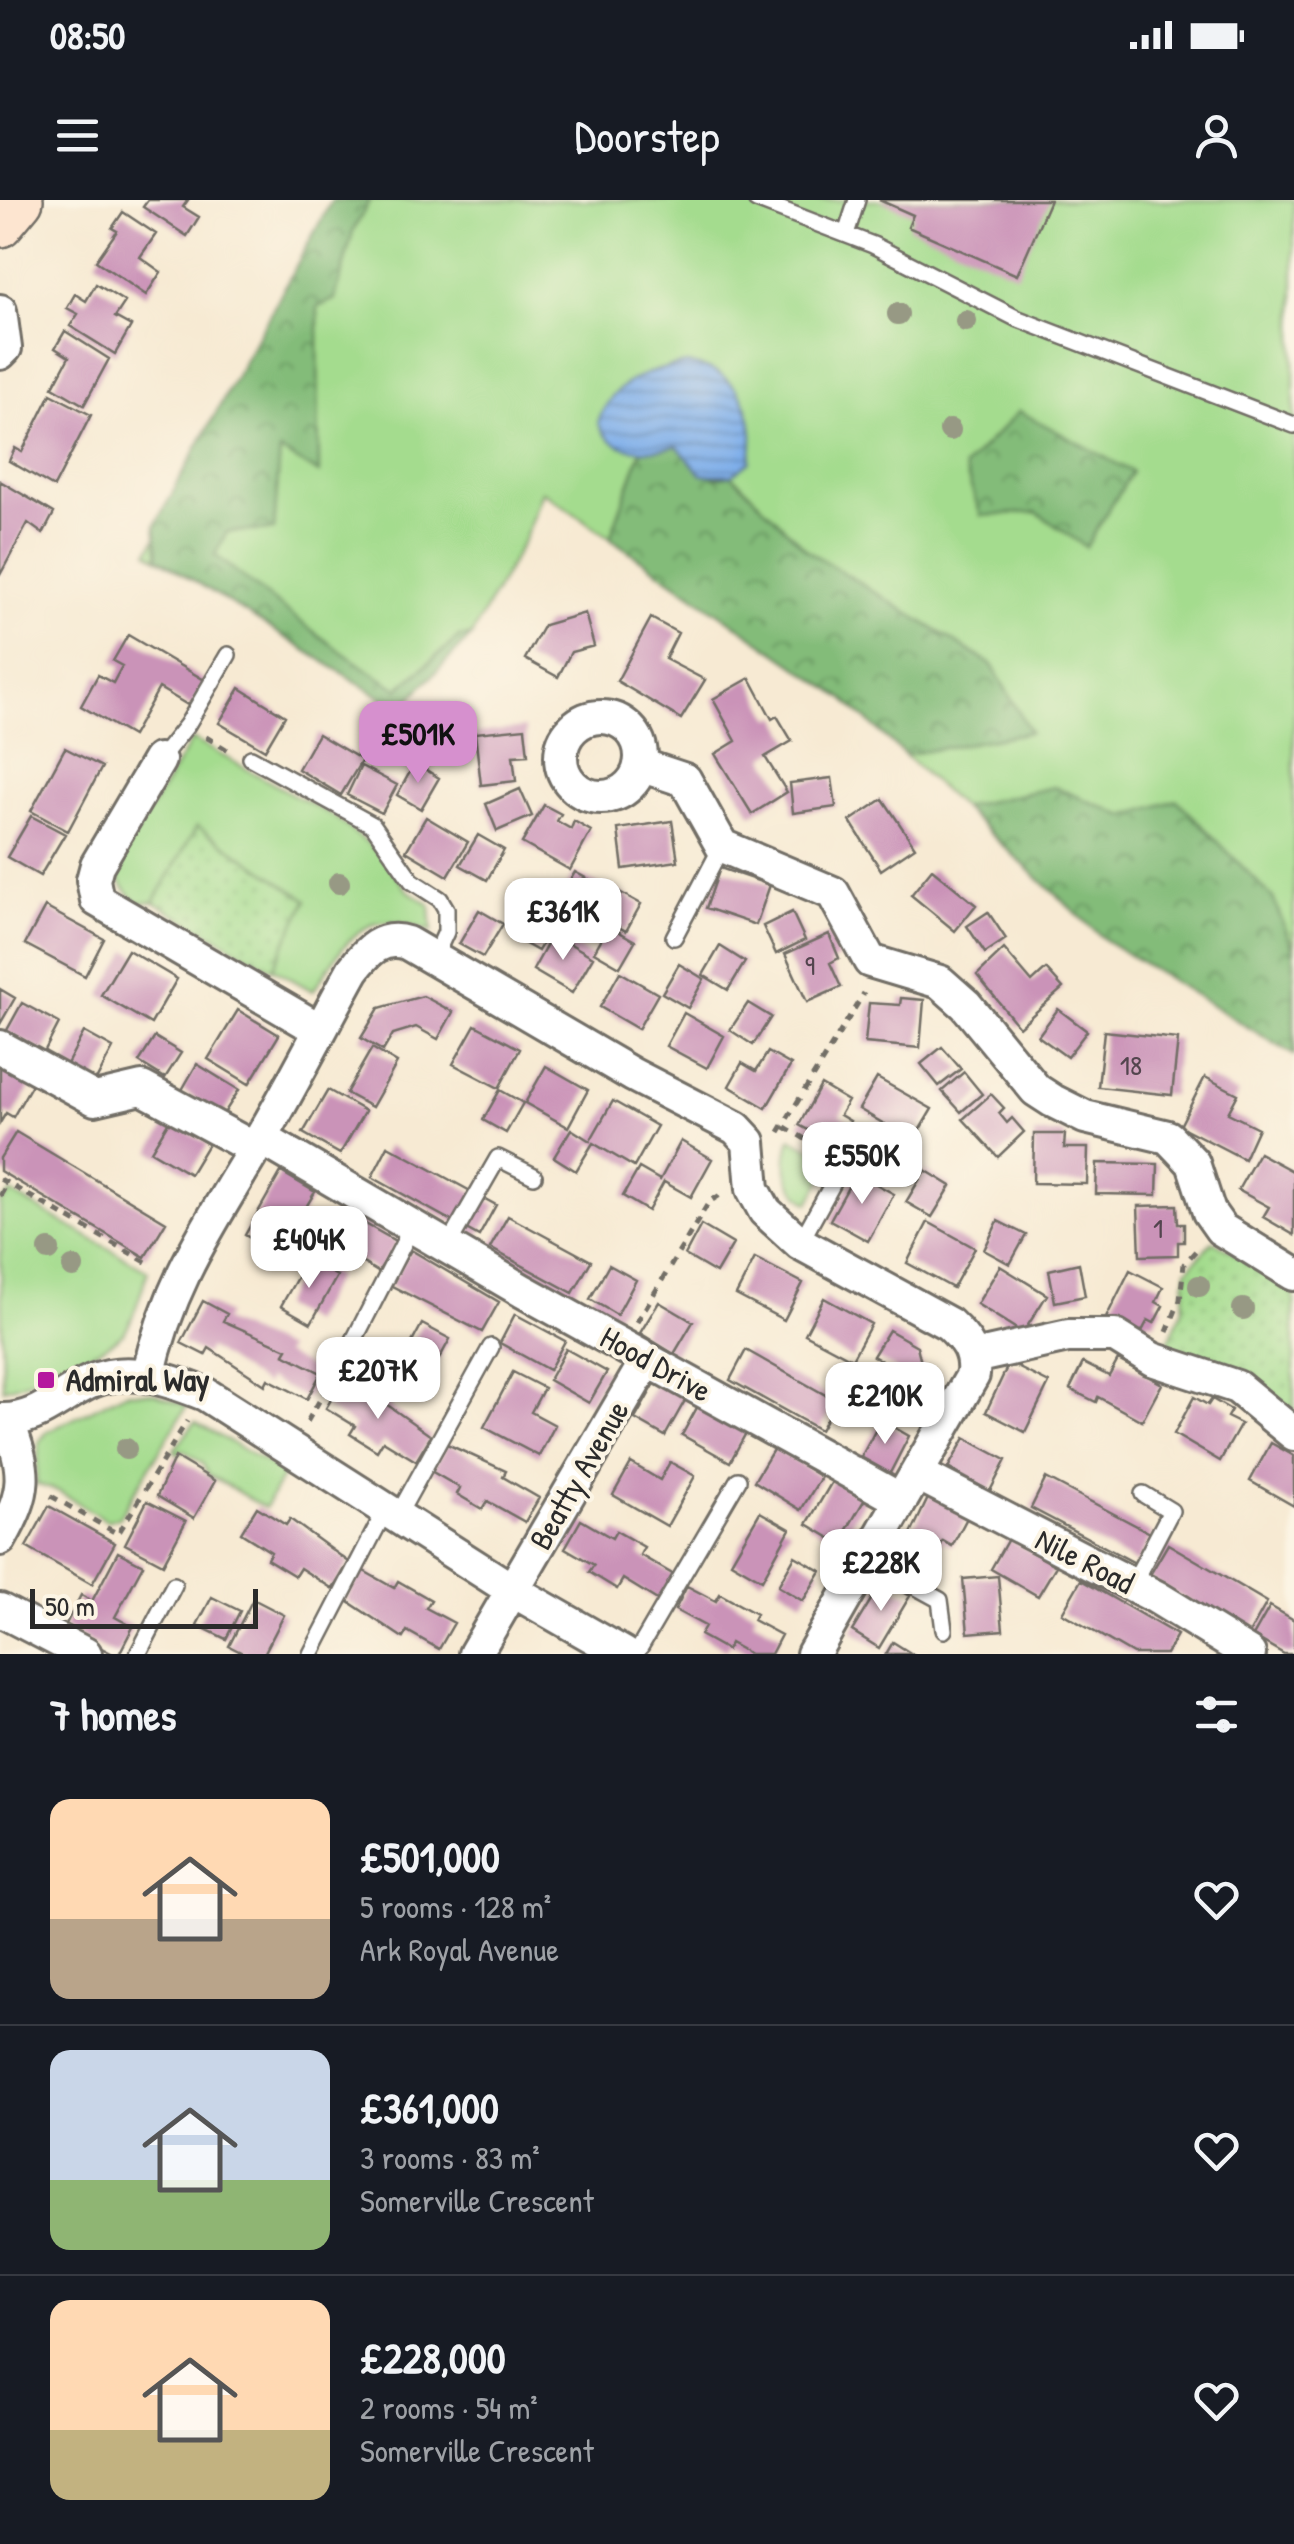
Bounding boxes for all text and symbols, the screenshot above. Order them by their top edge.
text: 08:50 [50,9,125,61]
text: Doorstep [575,105,719,166]
icon: menu [50,108,105,163]
icon: person [1189,108,1244,163]
pin: £501K [348,701,488,786]
text: £501K [381,712,455,755]
pin: £361K [493,878,633,963]
text: £361K [526,889,600,932]
house number: 9 [805,946,815,984]
house number: 18 [1120,1046,1142,1084]
pin: £550K [792,1122,932,1207]
text: £550K [824,1133,900,1176]
pin: £404K [239,1206,379,1291]
house number: 1 [1153,1209,1163,1247]
text: £404K [273,1217,345,1260]
street label: Hood Drive [593,1315,720,1412]
pin: £207K [308,1337,448,1422]
text: £207K [338,1348,418,1391]
place label: Admiral Way [66,1358,210,1402]
pin: £210K [815,1362,955,1447]
marker: Admiral Way [35,1369,57,1391]
text: £210K [847,1373,923,1416]
street label: Beatty Avenue [519,1392,639,1557]
street label: Nile Road [1029,1518,1142,1604]
pin: £228K [811,1529,951,1614]
text: £228K [842,1540,920,1583]
scale bar [30,1584,258,1628]
text: 50 m [45,1587,95,1625]
text: 7 homes [50,1686,176,1743]
icon: filters [1189,1687,1244,1742]
text: £501,000 [360,1828,500,1885]
icon: home [130,1839,250,1959]
icon: heart [1189,1872,1244,1927]
text: 5 rooms · 128 m² [360,1885,551,1928]
text: Ark Royal Avenue [360,1928,559,1971]
text: £361,000 [360,2079,499,2136]
icon: home [130,2090,250,2210]
icon: heart [1189,2123,1244,2178]
text: 3 rooms · 83 m² [360,2136,540,2179]
text: Somerville Crescent [360,2179,594,2222]
text: £228,000 [360,2329,506,2386]
icon: home [130,2340,250,2460]
icon: heart [1189,2373,1244,2428]
text: 2 rooms · 54 m² [360,2386,538,2429]
text: Somerville Crescent [360,2429,594,2472]

